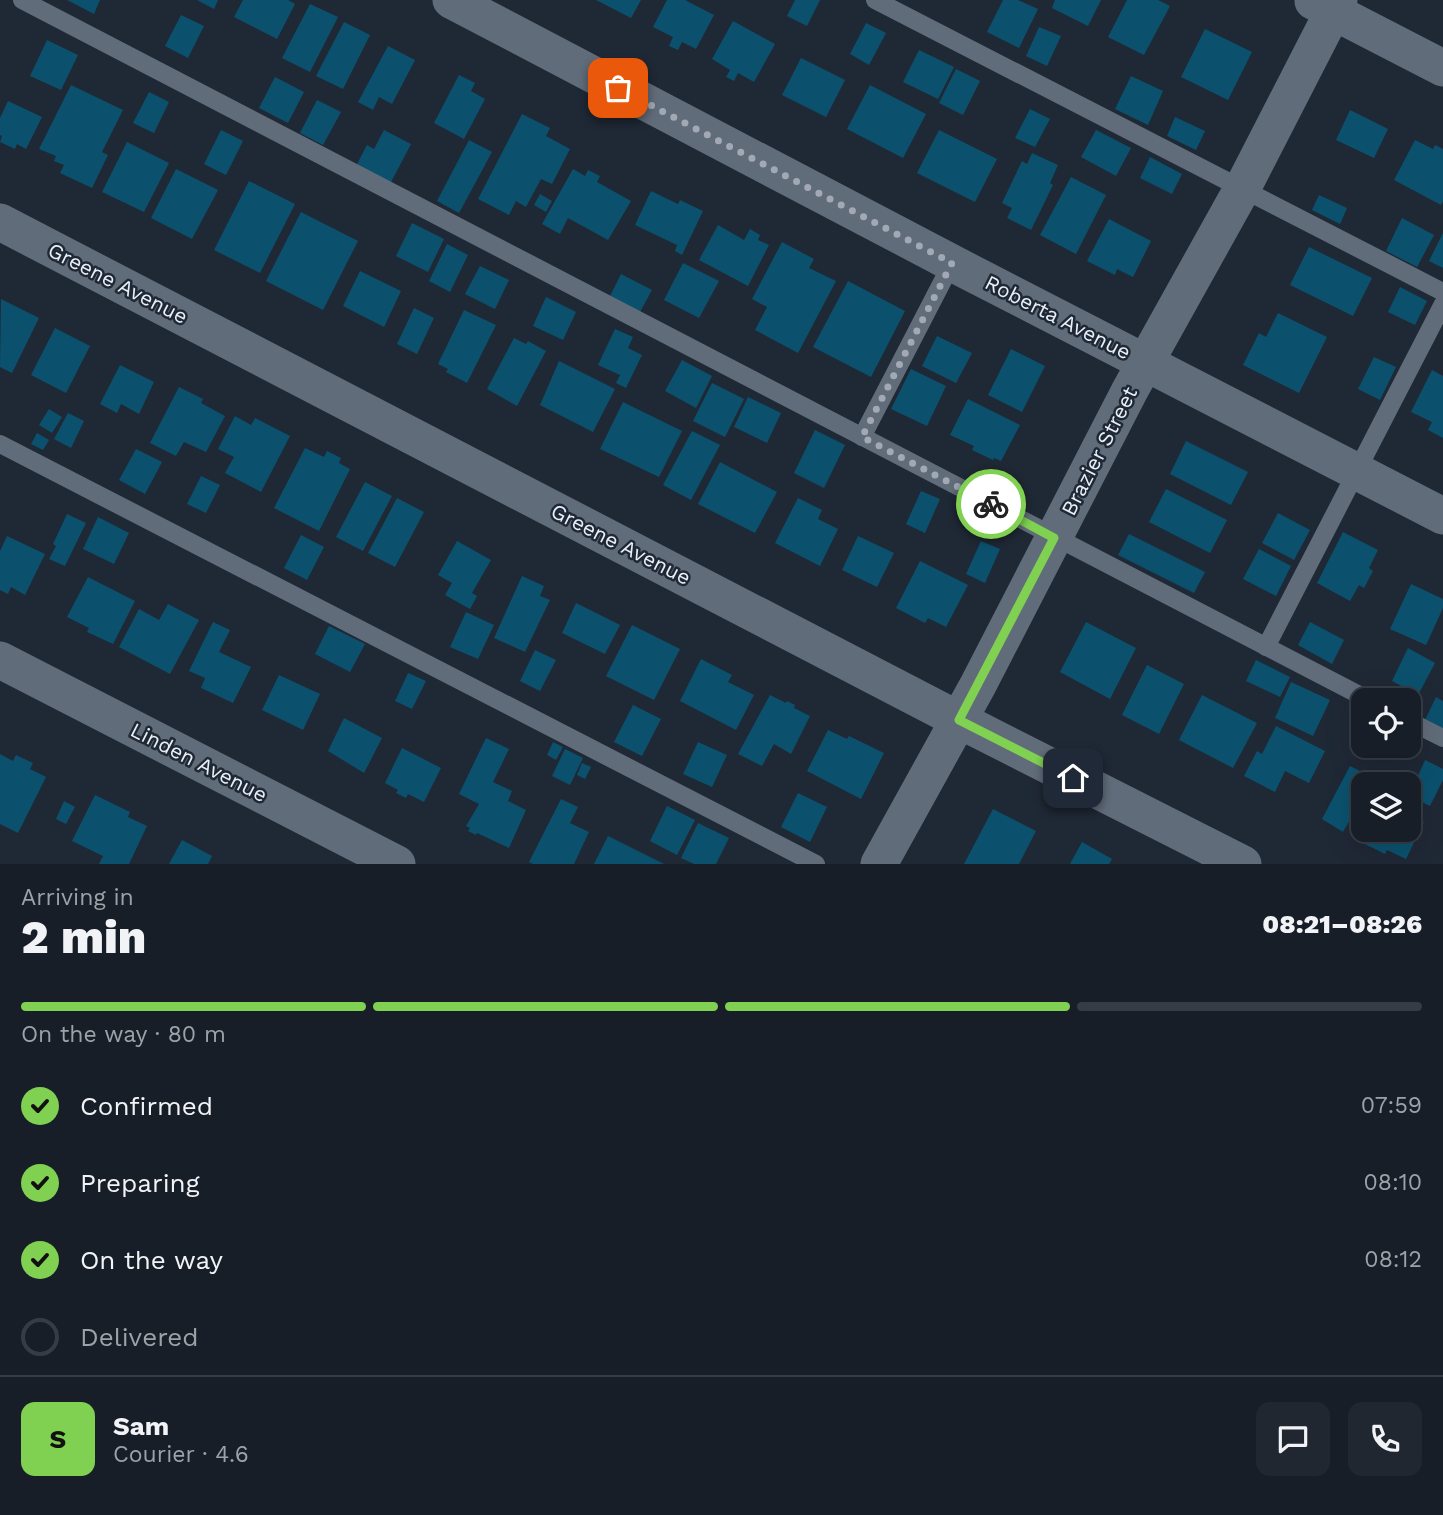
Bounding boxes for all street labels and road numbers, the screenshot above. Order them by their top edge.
street label: Greene Avenue [44,237,192,329]
street label: Roberta Avenue [981,269,1135,365]
street label: Brazier Street [1056,382,1142,520]
street label: Greene Avenue [547,498,695,590]
street label: Linden Avenue [126,717,272,807]

